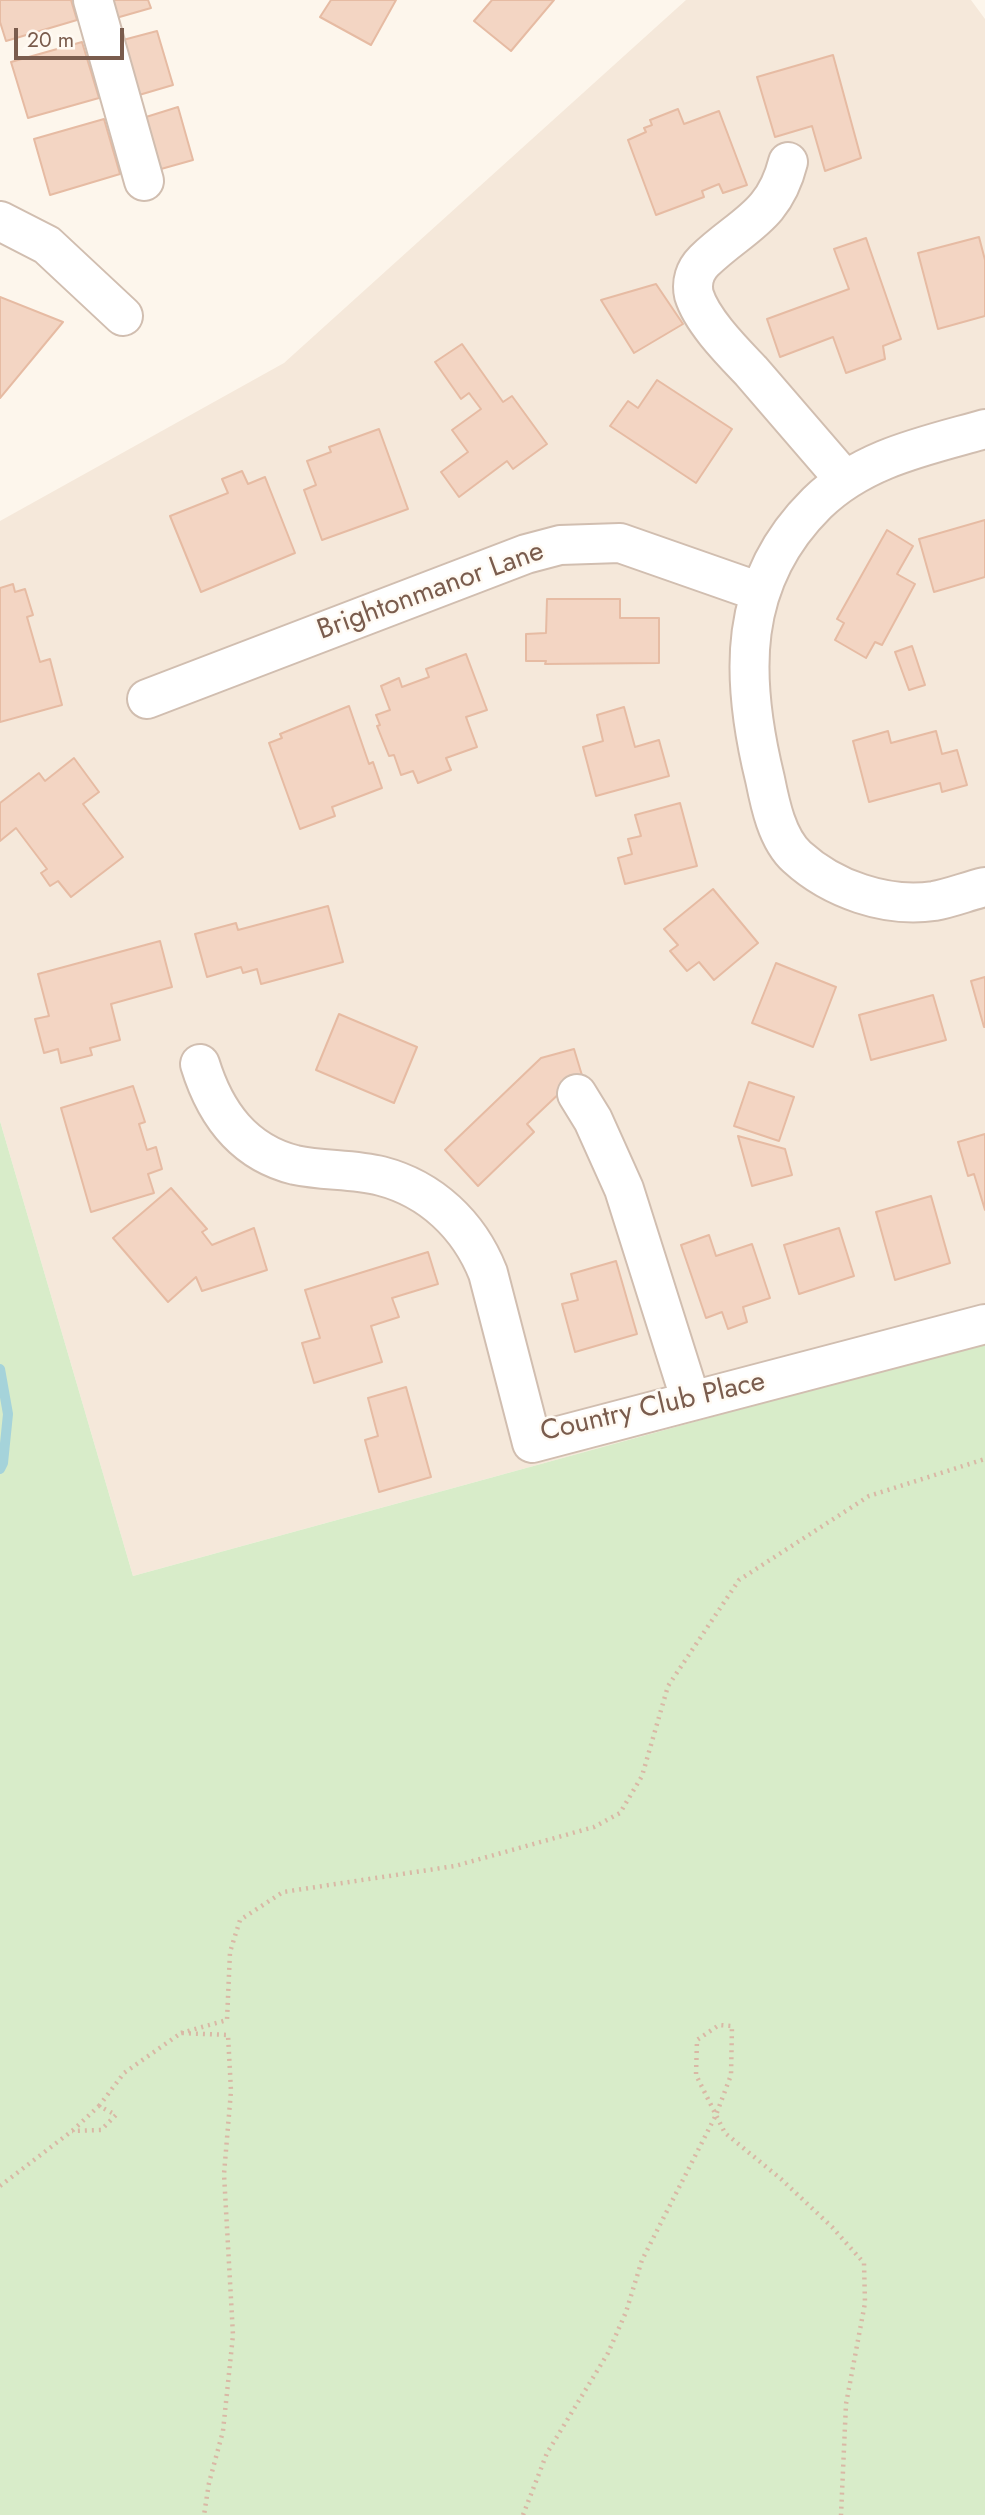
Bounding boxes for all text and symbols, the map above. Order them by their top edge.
scale bar [18,14,128,58]
text: 20 m [27,25,74,55]
street label: Brightonmanor Lane [313,535,549,649]
street label: Country Club Place [537,1366,769,1450]

